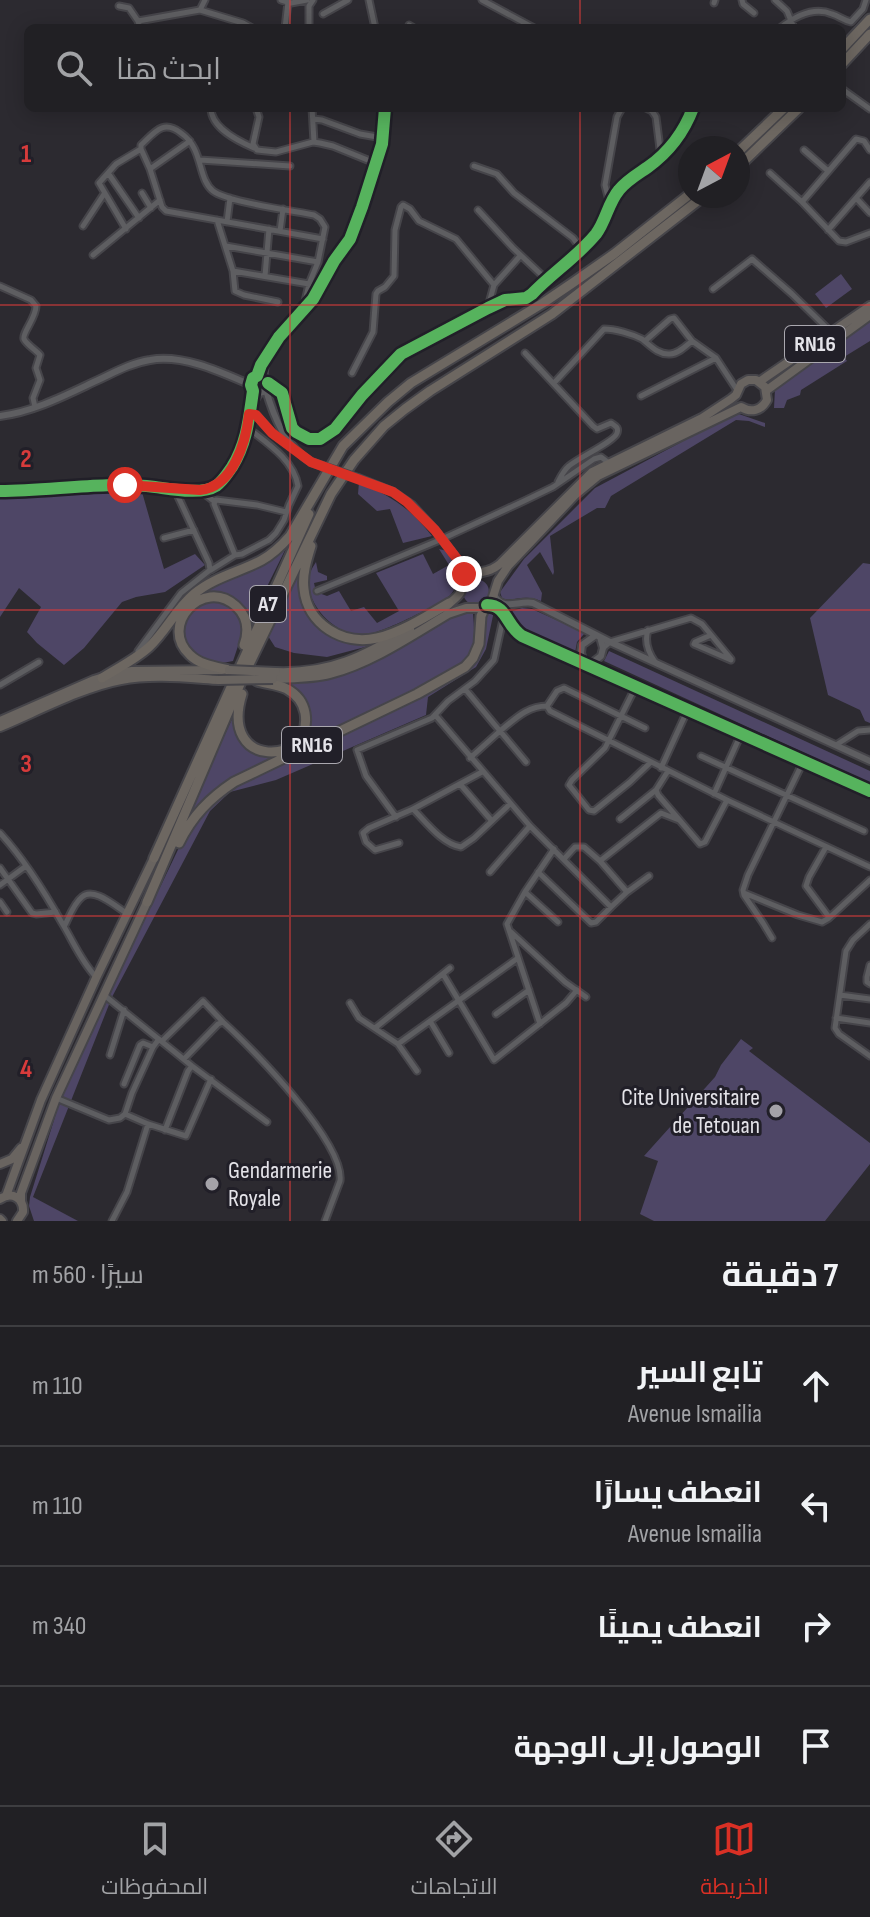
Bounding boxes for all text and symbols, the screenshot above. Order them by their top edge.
search box [24,24,846,112]
icon: search [52,46,96,90]
text: ابحث هنا [116,52,221,88]
north arrow [678,136,750,208]
text: 1 [21,139,31,170]
road number: RN16 [785,326,845,362]
text: 2 [20,444,32,475]
route start [107,467,143,503]
route end [446,556,482,592]
road number: A7 [250,586,286,622]
road number: RN16 [282,727,342,763]
text: 3 [20,749,32,780]
text: 4 [20,1054,32,1085]
place label: Cite Universitaire de Tetouan [621,1083,760,1140]
marker: Cite Universitaire de Tetouan [767,1102,785,1120]
place label: Gendarmerie Royale [228,1156,332,1213]
marker: Gendarmerie Royale [203,1175,221,1193]
text: 7 دقيقة [722,1255,838,1296]
text: سيرًا · 560 m [32,1260,144,1291]
text: تابع السير [638,1355,762,1391]
icon: ahead [794,1364,838,1408]
text: 110 m [32,1371,83,1402]
text: Avenue Ismailia [628,1399,762,1430]
text: انعطف يسارًا [594,1475,762,1511]
icon: left [794,1484,838,1528]
text: 110 m [32,1491,83,1522]
text: Avenue Ismailia [628,1519,762,1550]
icon: right [794,1604,838,1648]
text: انعطف يمينًا [597,1610,762,1646]
text: 340 m [32,1611,86,1642]
icon: arrive [794,1724,838,1768]
text: الوصول إلى الوجهة [514,1730,762,1766]
tab: المحفوظات [101,1817,208,1907]
tab: الاتجاهات [411,1817,498,1907]
tab: الخريطة [700,1817,769,1907]

